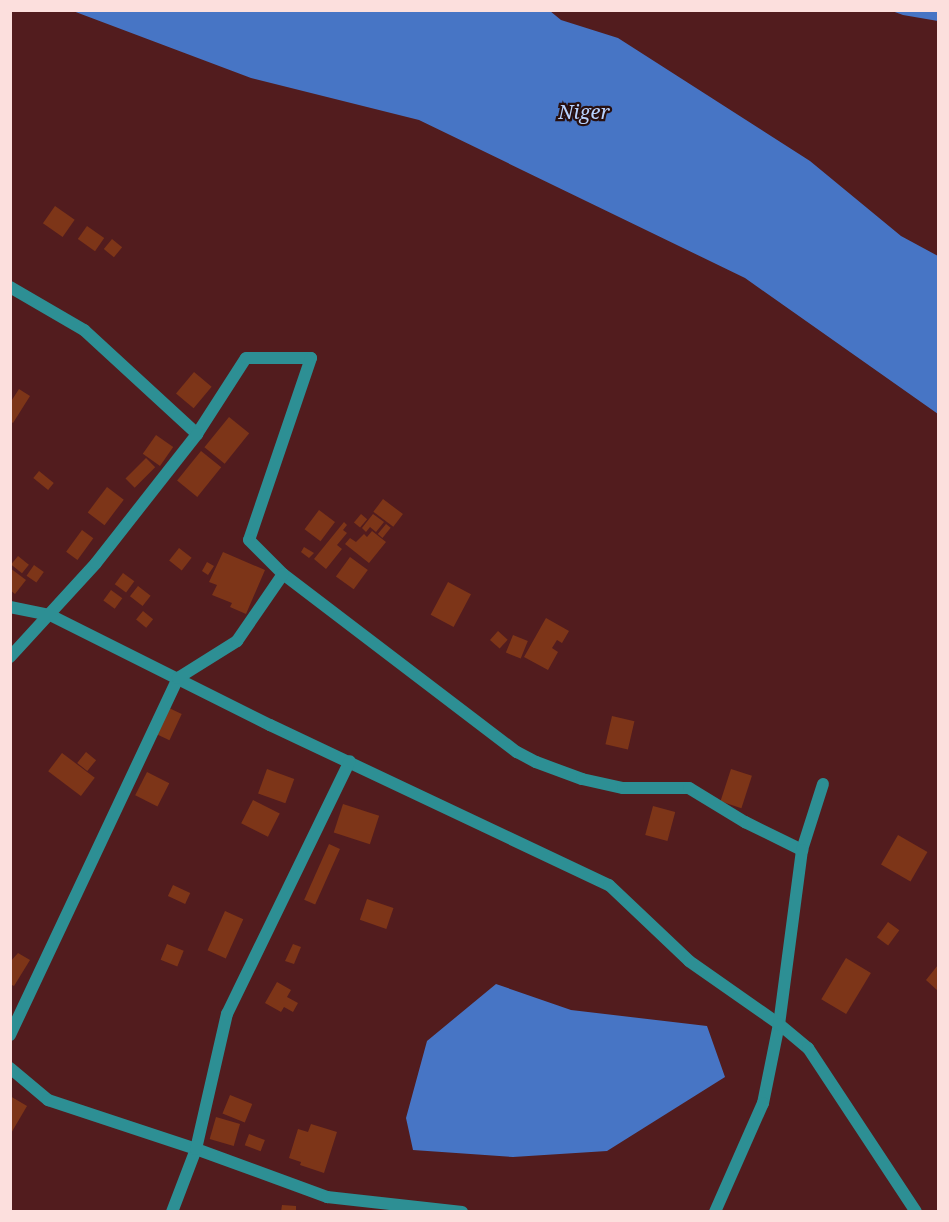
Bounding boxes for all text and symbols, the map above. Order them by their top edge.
water label: Niger [558,99,610,123]

